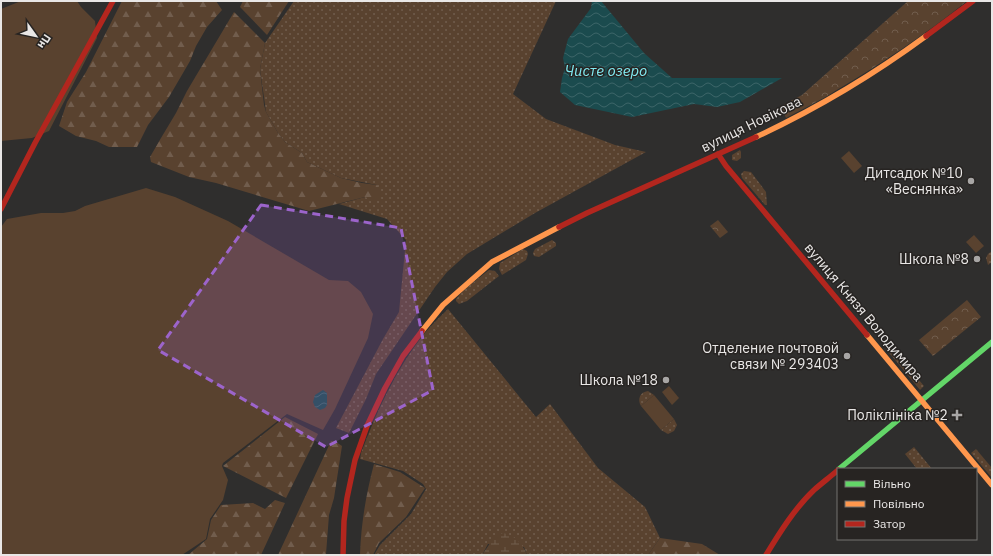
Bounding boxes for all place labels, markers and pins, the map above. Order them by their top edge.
place label: Дитсадок №10 «Веснянка» [865,164,963,198]
marker: Дитсадок №10 «Веснянка» [966,176,976,186]
place label: Школа №8 [899,250,969,268]
marker: Школа №8 [972,254,982,264]
place label: Отделение почтовой связи № 293403 [702,339,839,373]
marker: Отделение почтовой связи № 293403 [842,351,852,361]
place label: Школа №18 [579,371,658,389]
marker: Школа №18 [661,375,671,385]
place label: Поліклініка №2 [847,406,948,424]
marker: Поліклініка №2 [951,409,963,421]

